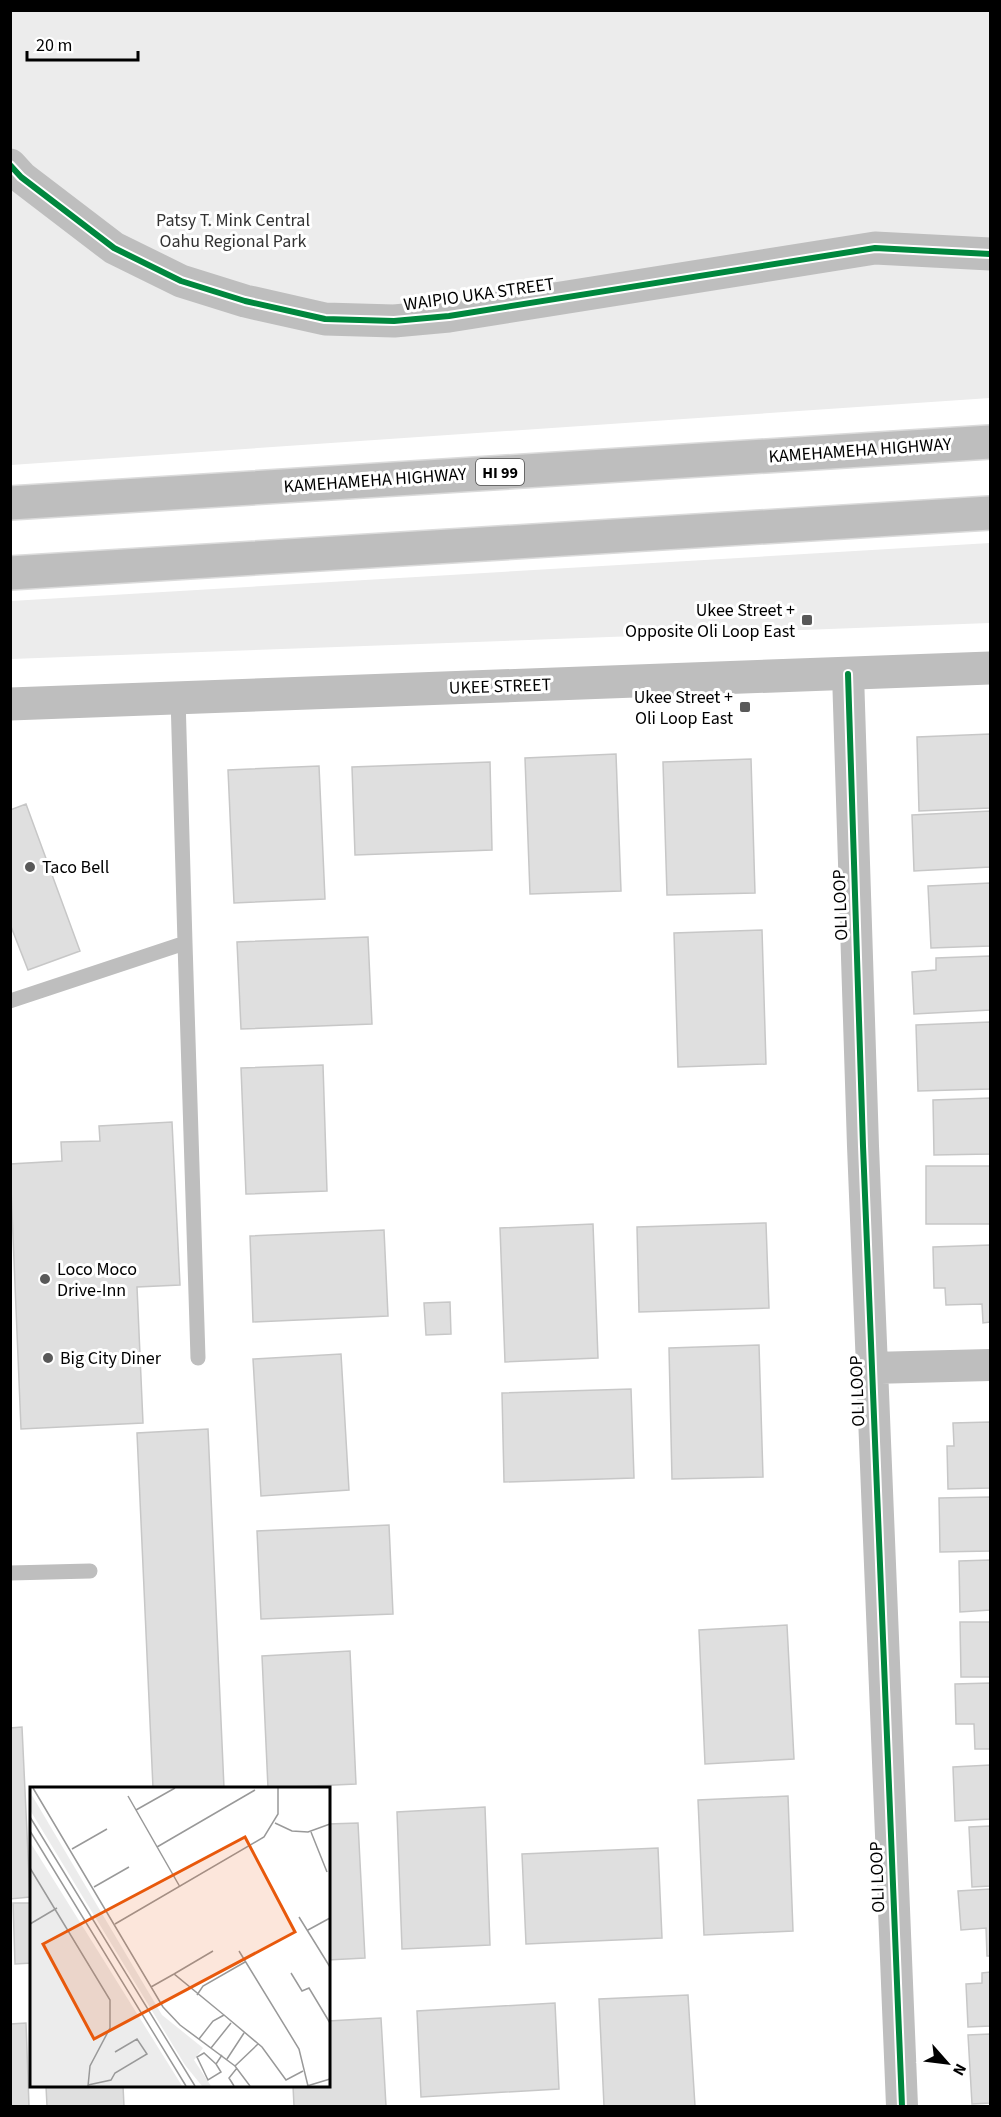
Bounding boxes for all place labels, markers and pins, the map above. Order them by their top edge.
place label: Ukee Street + Opposite Oli Loop East [625,598,795,644]
marker: Ukee Street + Opposite Oli Loop East [800,613,814,627]
place label: Ukee Street + Oli Loop East [634,685,733,731]
marker: Ukee Street + Oli Loop East [738,700,752,714]
place label: Taco Bell [42,855,109,880]
marker: Taco Bell [23,860,37,874]
place label: Loco Moco Drive-Inn [57,1257,137,1303]
marker: Loco Moco Drive-Inn [38,1272,52,1286]
place label: Big City Diner [60,1346,162,1371]
marker: Big City Diner [41,1351,55,1365]

